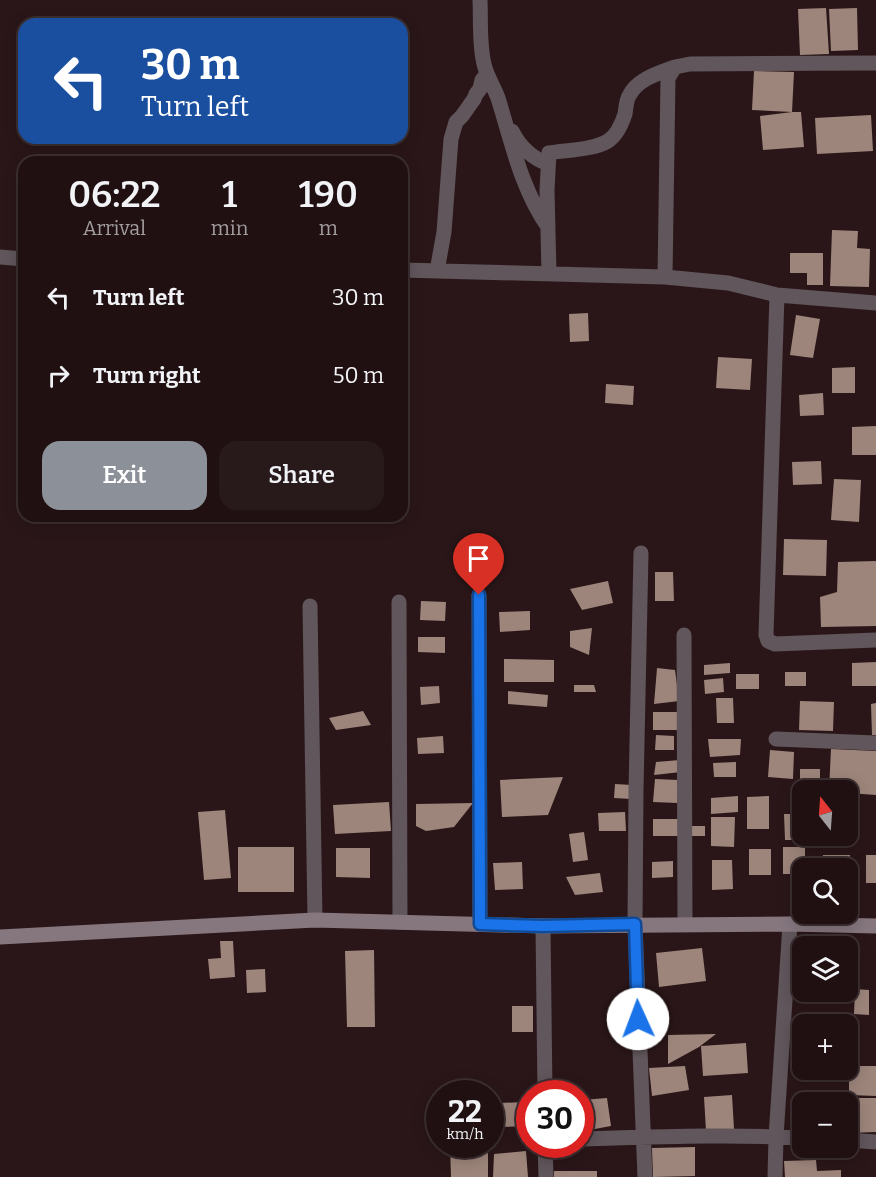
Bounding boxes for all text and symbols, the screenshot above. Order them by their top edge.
text: 30 m [141,40,240,90]
icon: left [42,42,120,120]
text: Turn left [141,91,249,123]
text: 06:22 [68,173,161,217]
text: 1 [222,173,237,217]
text: 190 [299,173,358,217]
text: Arrival [83,216,146,240]
text: min [211,216,248,240]
text: m [319,216,338,240]
icon: left [42,281,75,314]
text: Turn left [93,284,185,311]
text: 30 m [332,284,384,311]
icon: right [42,359,75,392]
text: Turn right [93,362,201,389]
text: 50 m [333,362,384,389]
button: Exit [42,441,207,510]
button: Share [219,441,384,510]
pin [453,533,504,595]
icon: arrive [462,542,495,575]
north arrow [792,780,858,846]
map controls [792,780,858,1158]
button: search [792,858,858,924]
button: layers [792,936,858,1002]
position arrow [606,987,670,1051]
button: + [792,1014,858,1080]
speed limit sign: 30 [516,1080,594,1158]
button: − [792,1092,858,1158]
text: 22 [448,1094,482,1130]
text: km/h [446,1125,484,1143]

